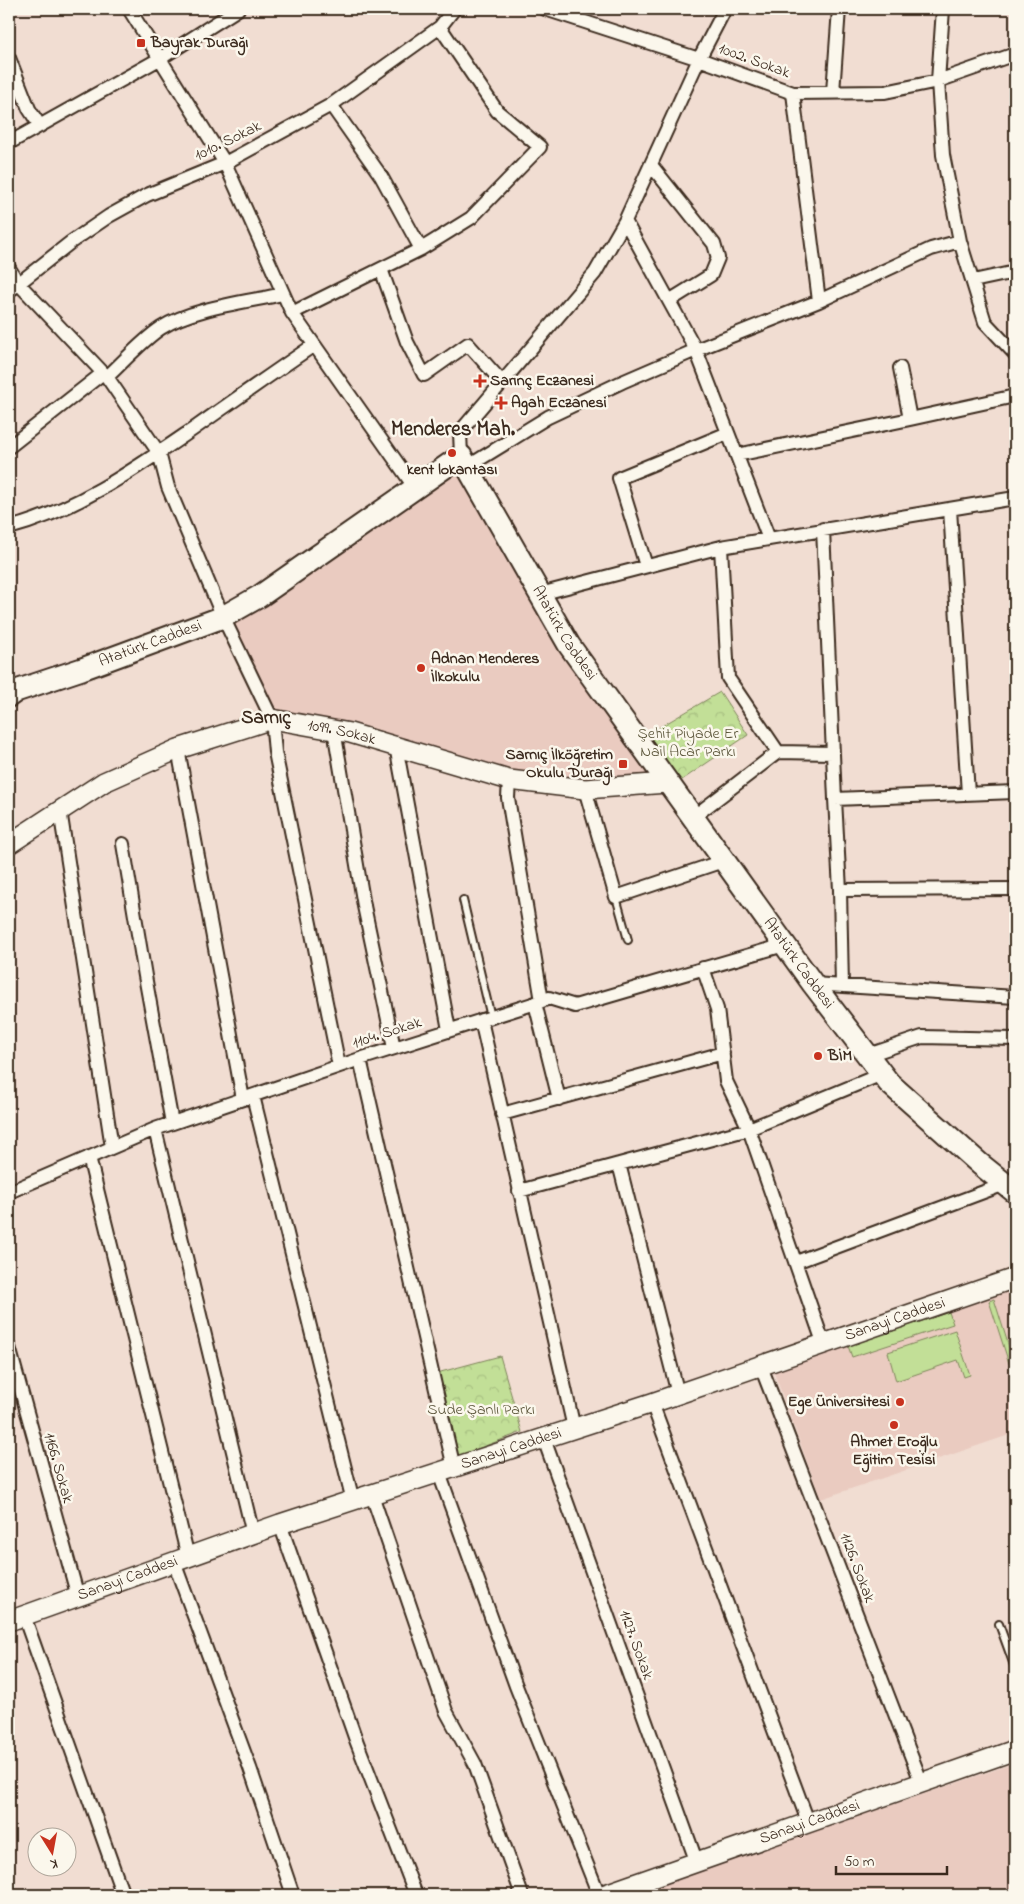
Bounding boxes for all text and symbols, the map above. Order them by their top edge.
place label: Bayrak Durağı [150,31,249,56]
marker: Bayrak Durağı [135,37,147,49]
street label: 1002. Sokak [715,37,794,85]
street label: 1010. Sokak [190,114,267,168]
place label: Sarınç Eczanesi [490,369,594,393]
marker: Sarınç Eczanesi [474,375,486,387]
place label: Agah Eczanesi [511,391,607,416]
marker: Agah Eczanesi [495,397,507,409]
district label: Menderes Mah. [391,415,516,445]
marker: kent lokantası [446,447,458,459]
place label: kent lokantası [407,458,497,482]
street label: Atatürk Caddesi [526,581,603,686]
street label: Atatürk Caddesi [95,614,205,674]
place label: Adnan Menderes İlkokulu [431,647,539,689]
marker: Adnan Menderes İlkokulu [415,662,427,674]
district label: Sarnıç [241,705,291,732]
street label: 1099. Sokak [305,714,380,752]
park label: Şehit Piyade Er Nail Acar Parkı [638,722,738,764]
place label: Sarnıç İlköğretim Okulu Durağı [505,743,614,786]
marker: Sarnıç İlköğretim Okulu Durağı [617,758,629,770]
street label: Atatürk Caddesi [757,913,840,1014]
street label: 1104. Sokak [349,1010,426,1055]
place label: BİM [827,1044,853,1068]
marker: BİM [812,1050,824,1062]
street label: Sanayi Caddesi [841,1291,949,1348]
place label: Ege Üniversitesi [788,1390,890,1415]
marker: Ege Üniversitesi [894,1396,906,1408]
park label: Sude Şanlı Parkı [427,1398,535,1422]
marker: Ahmet Eroğlu Eğitim Tesisi [888,1419,900,1431]
street label: Sanayi Caddesi [458,1421,565,1476]
street label: 1166. Sokak [37,1430,80,1507]
place label: Ahmet Eroğlu Eğitim Tesisi [850,1430,938,1473]
street label: 1126. Sokak [833,1530,882,1607]
street label: Sanayi Caddesi [74,1550,181,1608]
street label: 1127. Sokak [612,1607,660,1684]
street label: Sanayi Caddesi [756,1794,863,1851]
north arrow [28,1826,78,1876]
scale bar [836,1844,948,1876]
text: 50 m [844,1851,875,1873]
text: K [48,1852,60,1874]

